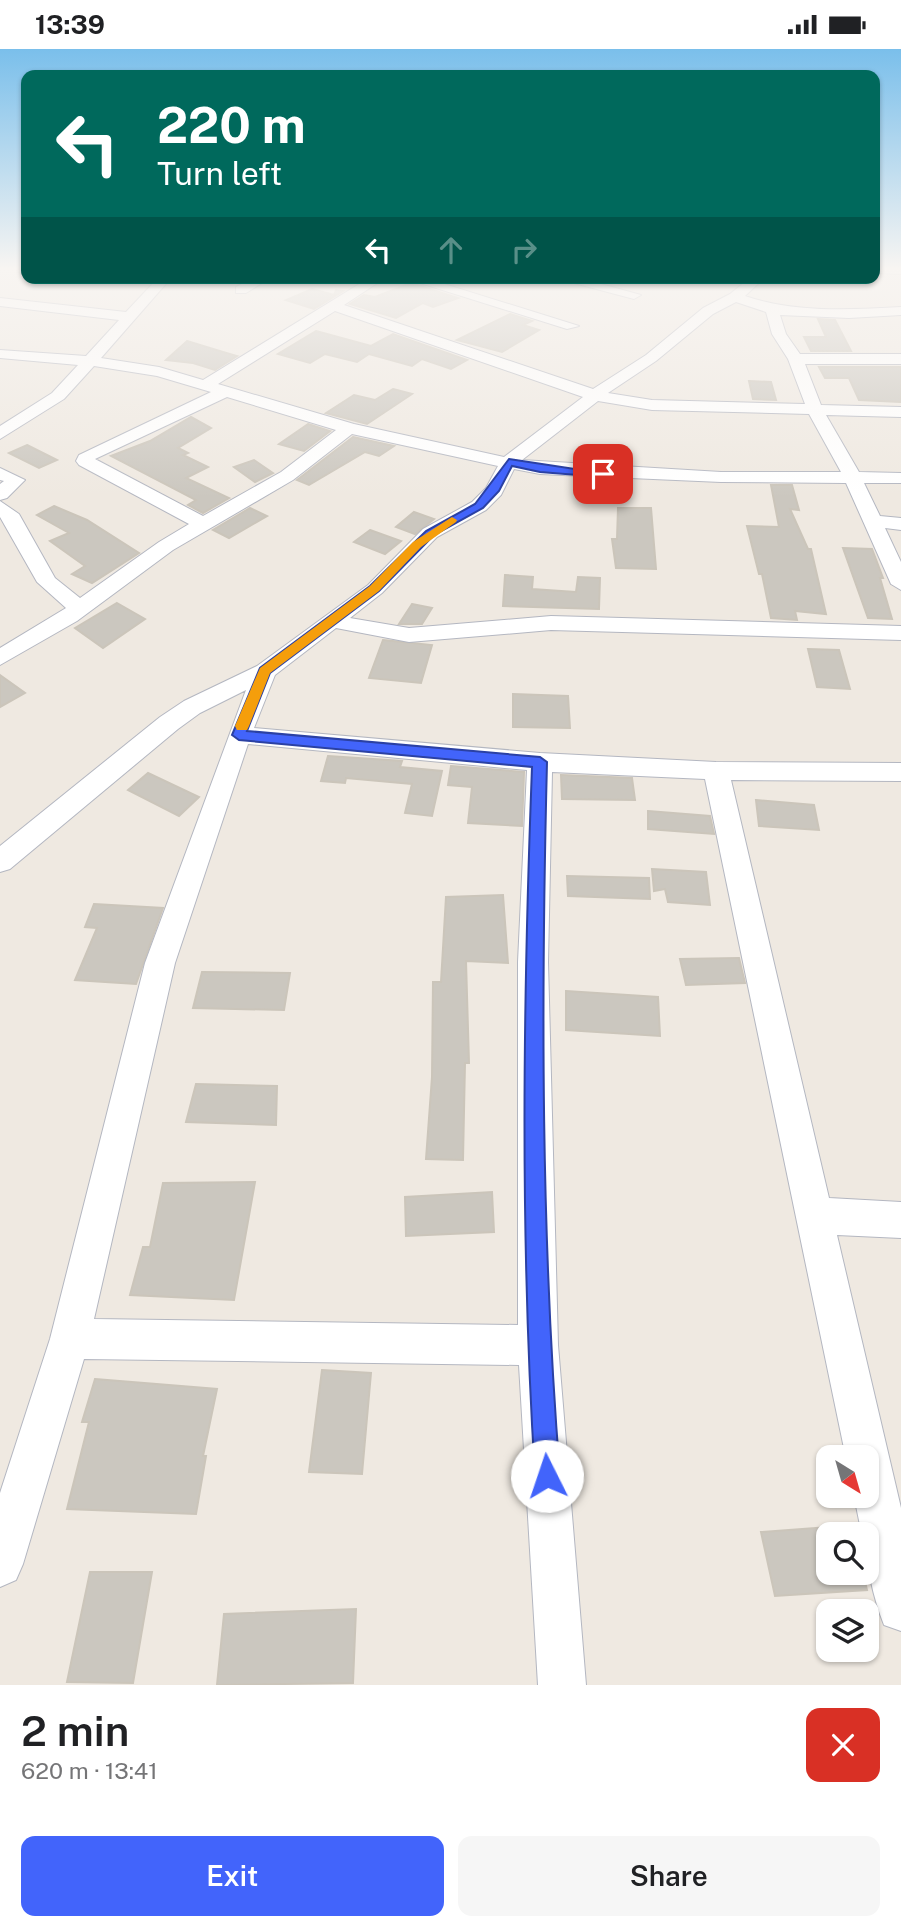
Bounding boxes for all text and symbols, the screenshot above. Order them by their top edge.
text: 13:39 [35,9,105,40]
text: 220 m [157,96,306,154]
icon: left [42,98,133,189]
text: Turn left [157,155,282,192]
icon: left [359,231,397,269]
icon: ahead [432,231,470,269]
icon: right [505,231,543,269]
pin [573,444,633,504]
icon: arrive [584,455,622,493]
position arrow [510,1439,584,1513]
north arrow [816,1445,878,1509]
map controls [816,1445,879,1662]
button: search [816,1522,879,1585]
button: layers [816,1599,879,1662]
text: 2 min [21,1706,129,1755]
button: close [806,1708,880,1782]
text: 620 m · 13:41 [21,1757,158,1784]
button: Exit [21,1836,444,1916]
button: Share [458,1836,880,1916]

